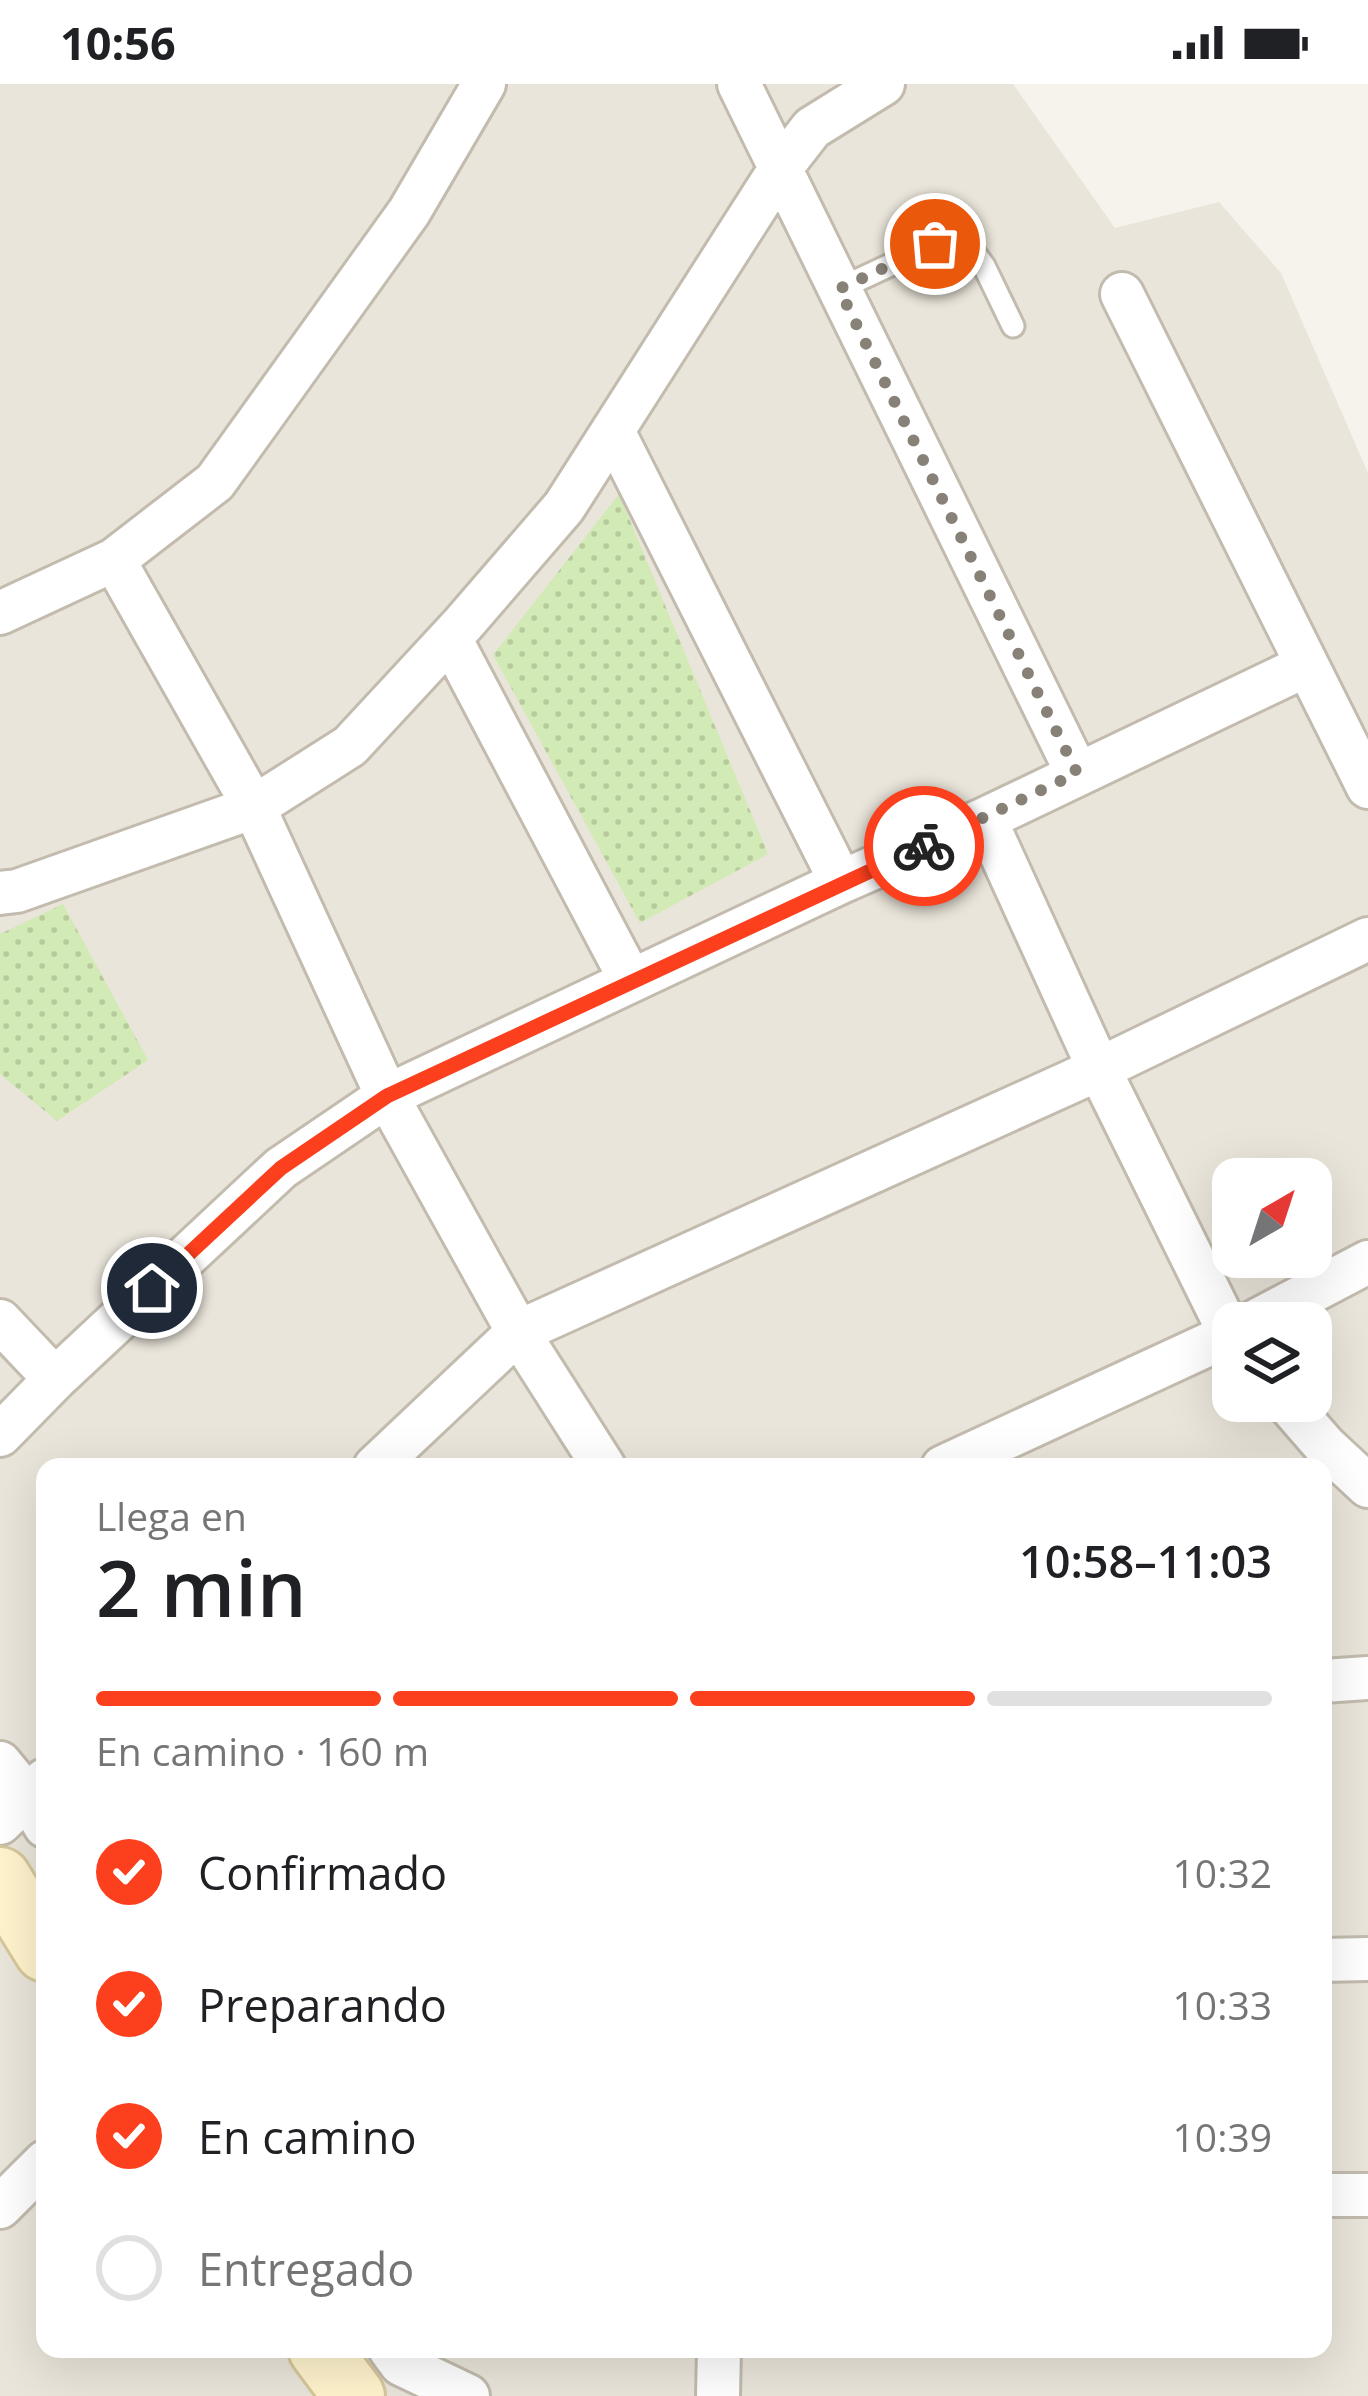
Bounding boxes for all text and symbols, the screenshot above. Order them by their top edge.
text: 10:56 [60,12,176,73]
pin [884,193,986,295]
icon: bag [902,211,968,277]
courier [864,786,984,906]
icon: bike [891,813,957,879]
north arrow [1212,1158,1332,1278]
map controls [1212,1158,1332,1422]
pin [101,1237,203,1339]
icon: home [119,1255,185,1321]
button: layers [1212,1302,1332,1422]
text: Llega en [96,1489,247,1542]
text: 10:58–11:03 [1019,1530,1272,1591]
text: 2 min [96,1534,307,1640]
text: En camino · 160 m [96,1724,429,1777]
icon: check [96,1839,162,1905]
text: Confirmado [198,1842,447,1903]
text: 10:32 [1173,1846,1272,1899]
icon: check [96,1971,162,2037]
text: Preparando [198,1974,447,2035]
text: 10:33 [1173,1978,1272,2031]
icon: check [96,2103,162,2169]
text: En camino [198,2106,417,2167]
text: 10:39 [1173,2110,1272,2163]
text: Entregado [198,2238,414,2299]

